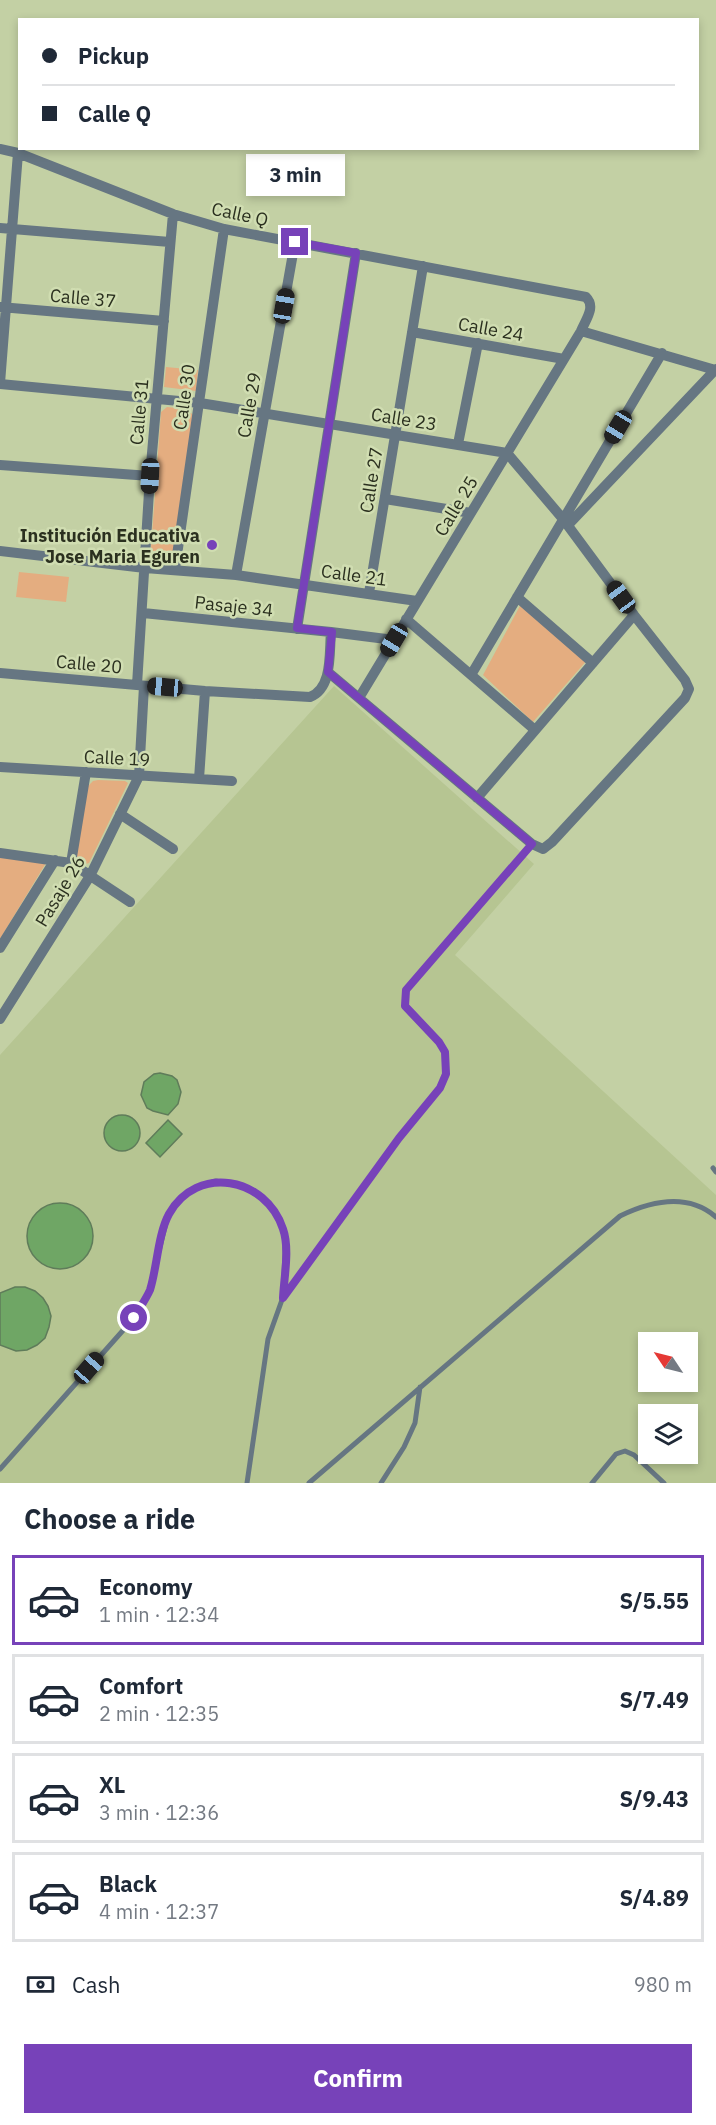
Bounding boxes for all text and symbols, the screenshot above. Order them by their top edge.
text: Pickup [78,41,149,70]
text: Calle Q [78,99,151,128]
callout: 3 min [246,155,344,197]
text: 3 min [269,161,322,188]
street label: Calle Q [210,197,270,231]
route end [281,228,308,255]
street label: Calle 37 [49,284,117,312]
car [272,287,296,325]
street label: Calle 24 [456,312,526,346]
street label: Calle 30 [168,363,200,431]
street label: Calle 29 [232,370,266,440]
street label: Calle 31 [125,378,153,446]
street label: Calle 23 [369,402,439,436]
car [601,407,635,447]
street label: Calle 27 [354,445,388,515]
car [140,458,160,494]
street label: Calle 25 [429,472,483,540]
place label: Institución Educativa Jose Maria Eguren [20,524,200,568]
marker: Institución Educativa Jose Maria Eguren [205,538,219,552]
street label: Calle 21 [320,559,388,591]
car [603,577,639,617]
street label: Pasaje 34 [194,590,275,622]
car [377,620,411,660]
street label: Calle 20 [55,650,123,678]
car [146,676,184,698]
street label: Calle 19 [83,745,151,771]
street label: Pasaje 26 [30,851,90,931]
route start [120,1304,147,1331]
north arrow [638,1332,698,1392]
map controls [638,1332,698,1464]
car [70,1349,108,1387]
button: layers [638,1404,698,1464]
text: Choose a ride [24,1501,195,1536]
text: Economy [99,1572,193,1601]
icon: car [27,1573,81,1627]
text: S/5.55 [620,1586,689,1615]
text: 1 min · 12:34 [99,1601,219,1628]
text: Comfort [99,1671,183,1700]
icon: car [27,1672,81,1726]
text: S/7.49 [620,1685,689,1714]
text: 2 min · 12:35 [99,1700,219,1727]
text: XL [99,1770,125,1799]
icon: car [27,1771,81,1825]
text: S/9.43 [620,1784,689,1813]
text: 3 min · 12:36 [99,1799,219,1826]
text: Black [99,1869,157,1898]
icon: car [27,1870,81,1924]
text: S/4.89 [620,1883,689,1912]
text: 4 min · 12:37 [99,1898,219,1925]
icon: cash [24,1968,57,2001]
text: Cash [72,1970,121,1999]
text: 980 m [634,1971,692,1998]
button: Confirm [24,2044,692,2113]

